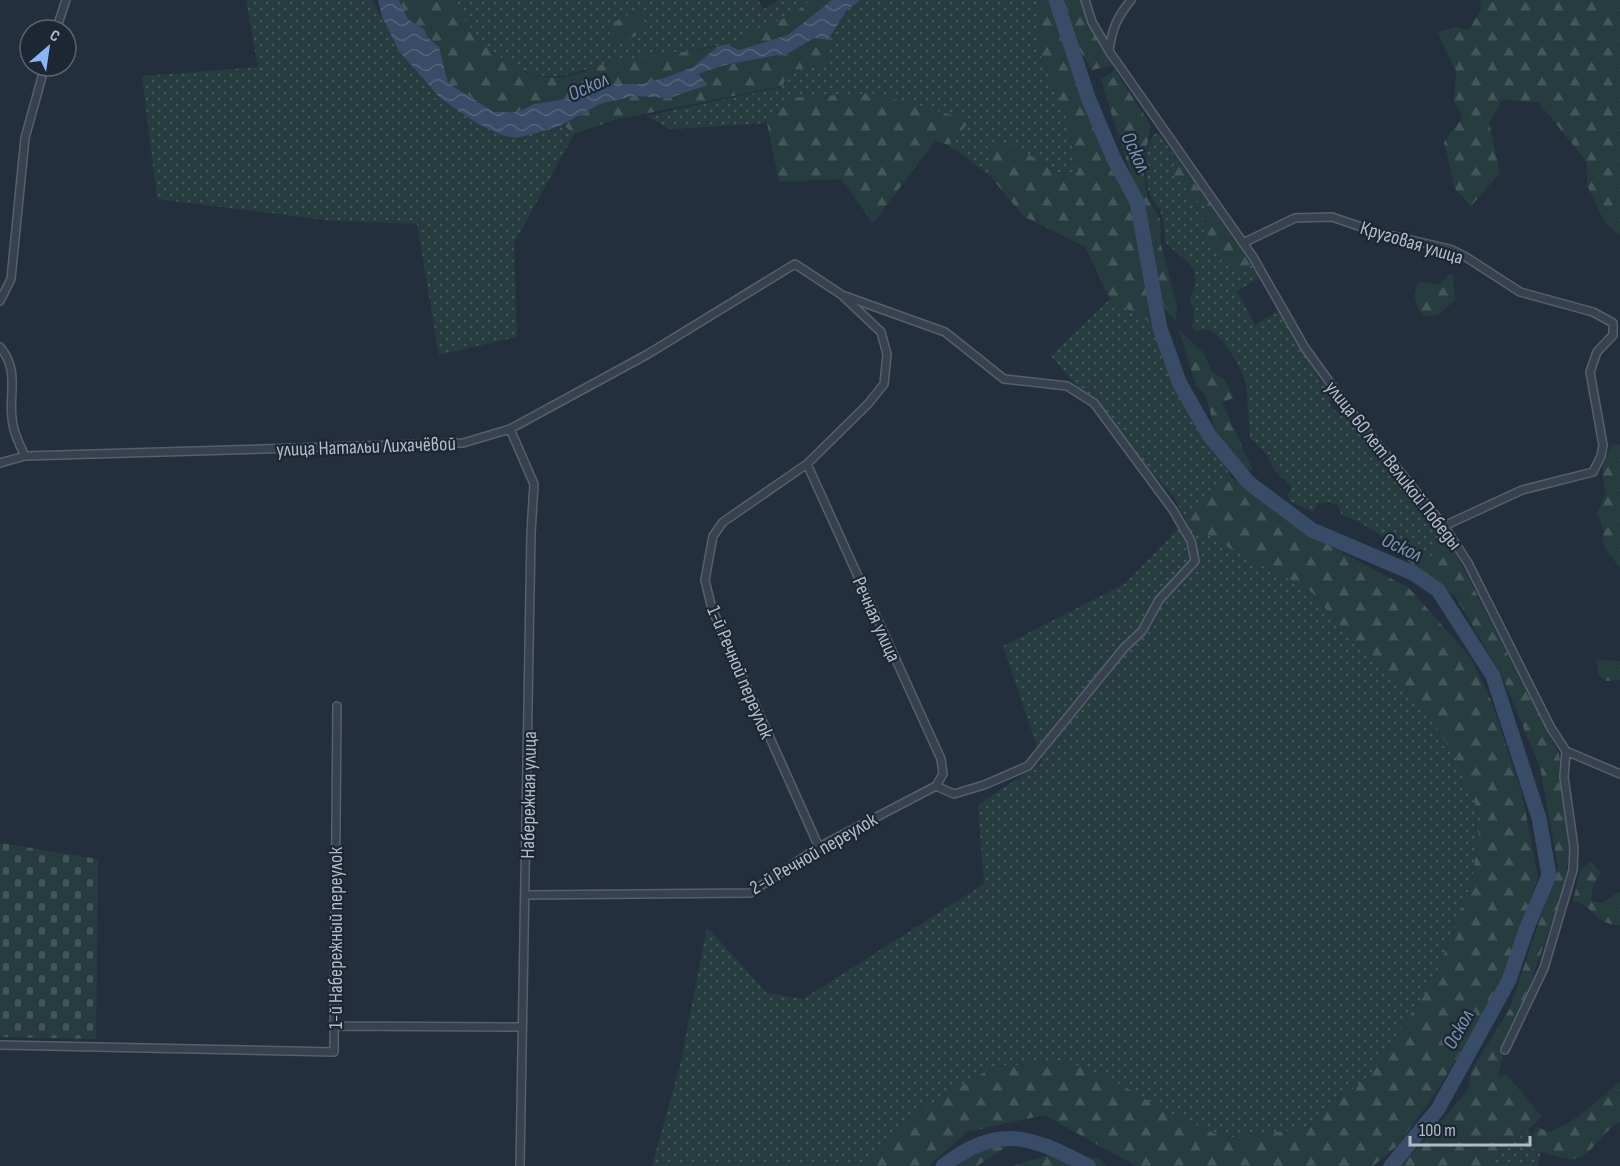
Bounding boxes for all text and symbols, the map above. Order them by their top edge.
north arrow [18,18,78,78]
text: С [46,26,63,46]
water label: Оскол [564,67,612,106]
water label: Оскол [1115,128,1156,176]
street label: Круговая улица [1357,216,1466,270]
street label: улица 60 лет Великой Победы [1320,376,1467,555]
street label: улица Натальи Лихачёвой [276,432,456,462]
water label: Оскол [1378,527,1426,568]
street label: Речная улица [847,573,905,666]
street label: 1-й Речной переулок [701,602,779,743]
street label: Набережная улица [516,731,542,859]
street label: 2-й Речной переулок [745,807,882,900]
street label: 1-й Набережный переулок [324,847,348,1029]
water label: Оскол [1437,1005,1479,1054]
scale bar [1410,1109,1530,1147]
text: 100 m [1419,1120,1456,1141]

